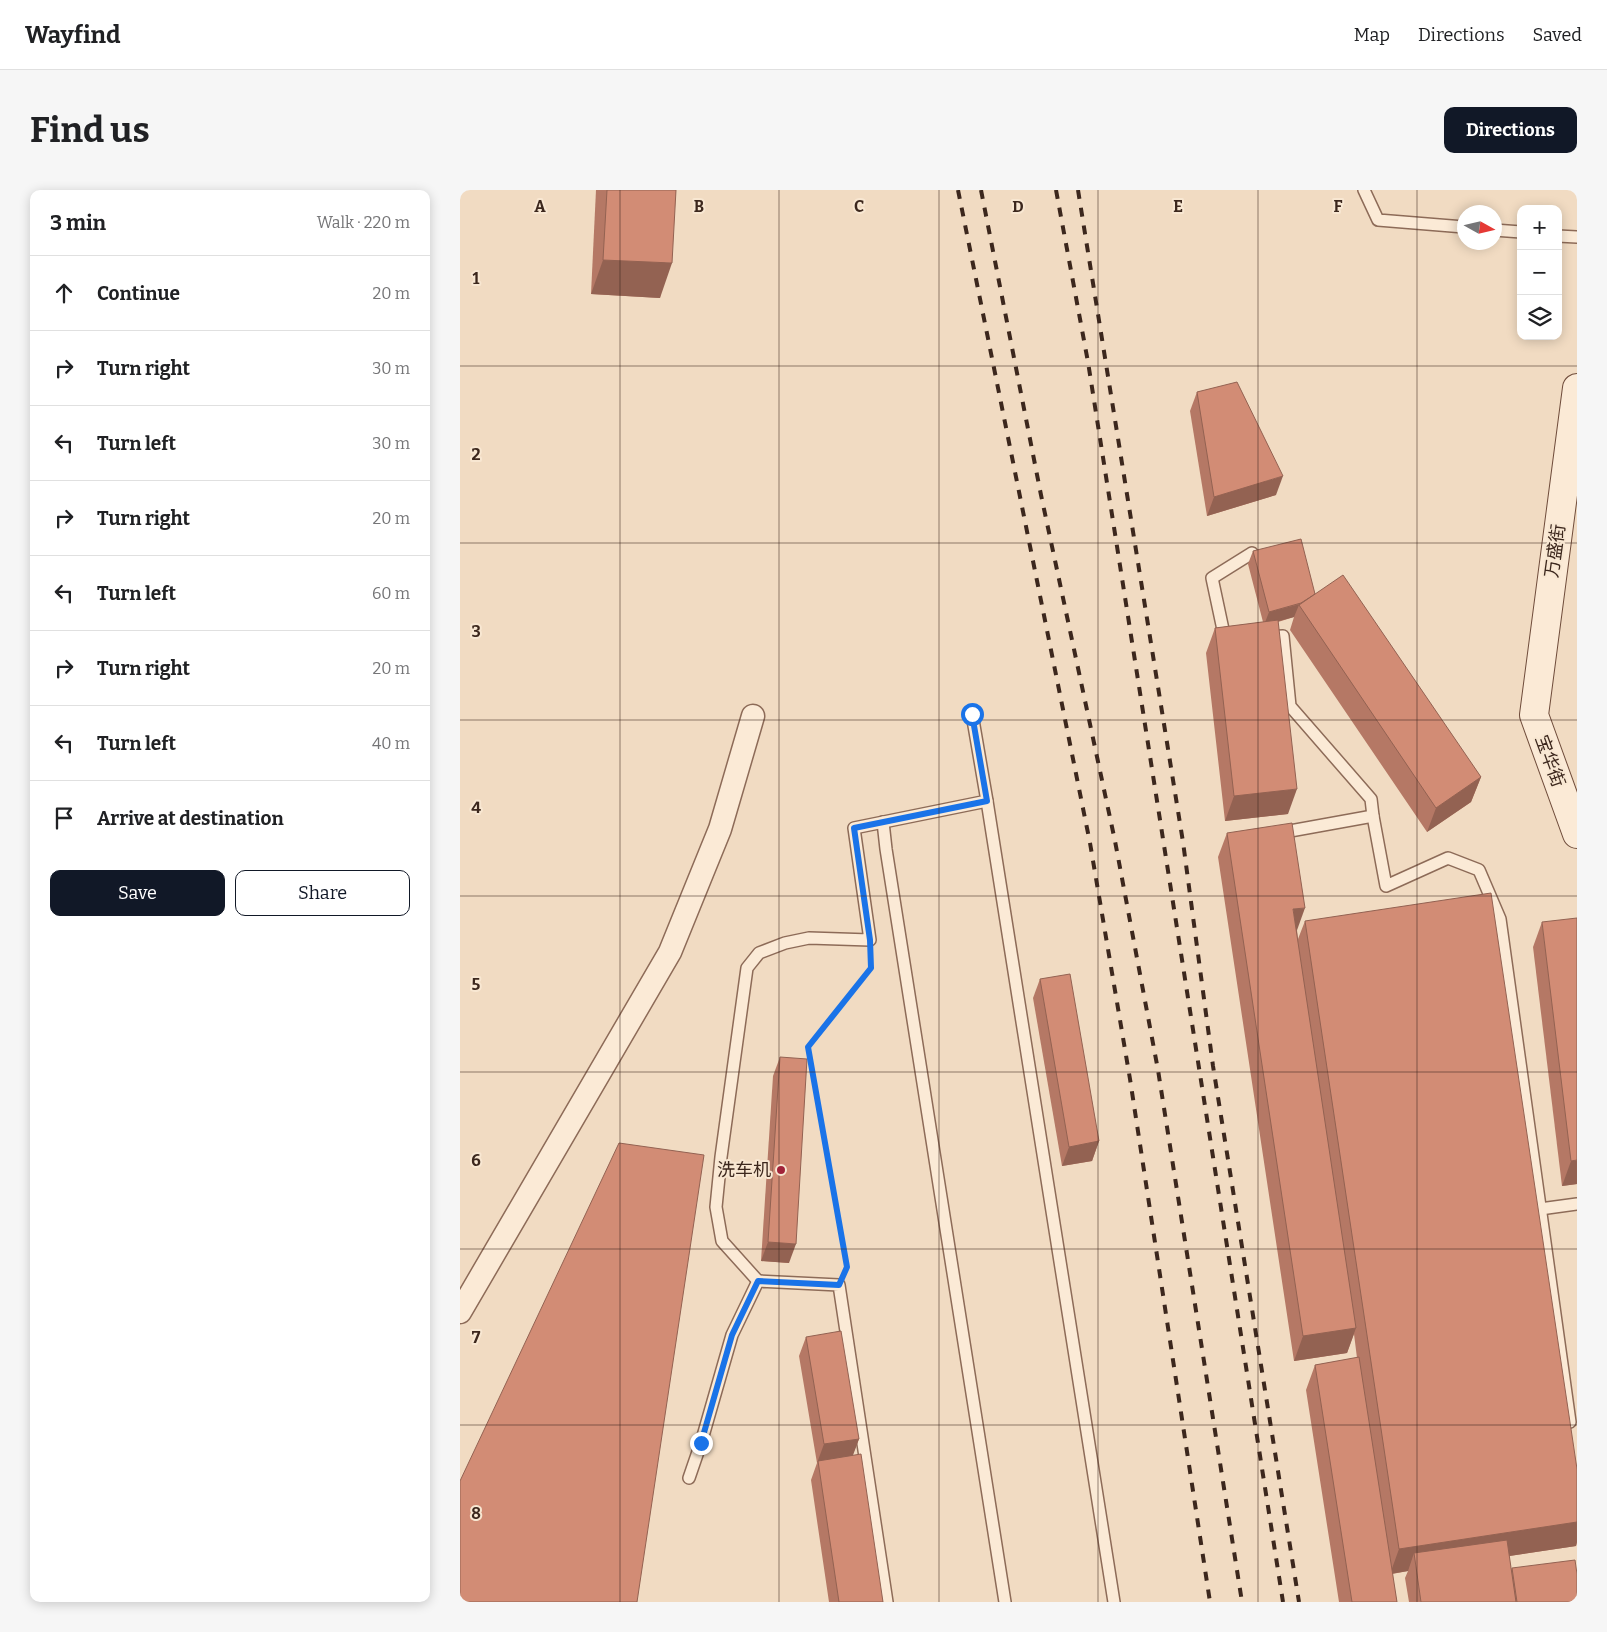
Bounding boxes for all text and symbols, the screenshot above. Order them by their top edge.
text: Wayfind [25,21,121,49]
text: Map [1354,24,1390,46]
text: Directions [1418,24,1505,46]
text: Saved [1533,24,1582,46]
button: Directions [1444,107,1577,153]
text: Find us [30,109,150,151]
text: A [534,197,546,216]
text: B [694,197,704,216]
text: C [854,197,864,216]
text: D [1012,197,1024,216]
text: E [1173,197,1183,216]
text: F [1334,197,1343,216]
north arrow [1457,205,1502,250]
map controls [1517,205,1562,340]
button: + [1517,205,1562,250]
text: 3 min [50,210,106,236]
text: Walk · 220 m [317,213,410,232]
button: − [1517,250,1562,295]
text: 1 [473,269,480,288]
icon: ahead [50,279,78,307]
text: Continue [97,282,180,305]
text: 20 m [373,284,410,303]
button: layers [1517,295,1562,340]
icon: right [50,354,78,382]
text: Turn right [97,357,190,380]
text: 30 m [372,359,410,378]
icon: left [50,429,78,457]
text: Turn left [97,432,176,455]
text: 30 m [372,434,410,453]
text: 2 [471,445,481,464]
icon: right [50,504,78,532]
text: Turn right [97,507,190,530]
text: 20 m [373,509,410,528]
street label: 万盛街 [1540,523,1570,579]
icon: left [50,579,78,607]
text: Turn left [97,582,176,605]
text: 60 m [372,584,410,603]
text: 3 [471,622,481,641]
icon: right [50,654,78,682]
text: Turn right [97,657,190,680]
text: 20 m [373,659,410,678]
route start [961,703,984,726]
icon: left [50,729,78,757]
text: Turn left [97,732,176,755]
street label: 宝华街 [1530,732,1570,790]
text: 40 m [372,734,410,753]
text: 4 [471,798,481,817]
icon: arrive [50,804,78,832]
text: Arrive at destination [97,807,284,830]
button: Save [50,870,225,916]
button: Share [235,870,410,916]
text: 5 [472,975,481,994]
text: 6 [471,1151,481,1170]
place label: 洗车机 [717,1159,771,1181]
marker: 洗车机 [775,1164,787,1176]
text: 7 [472,1328,481,1347]
route end [690,1432,713,1455]
text: 8 [471,1504,481,1523]

